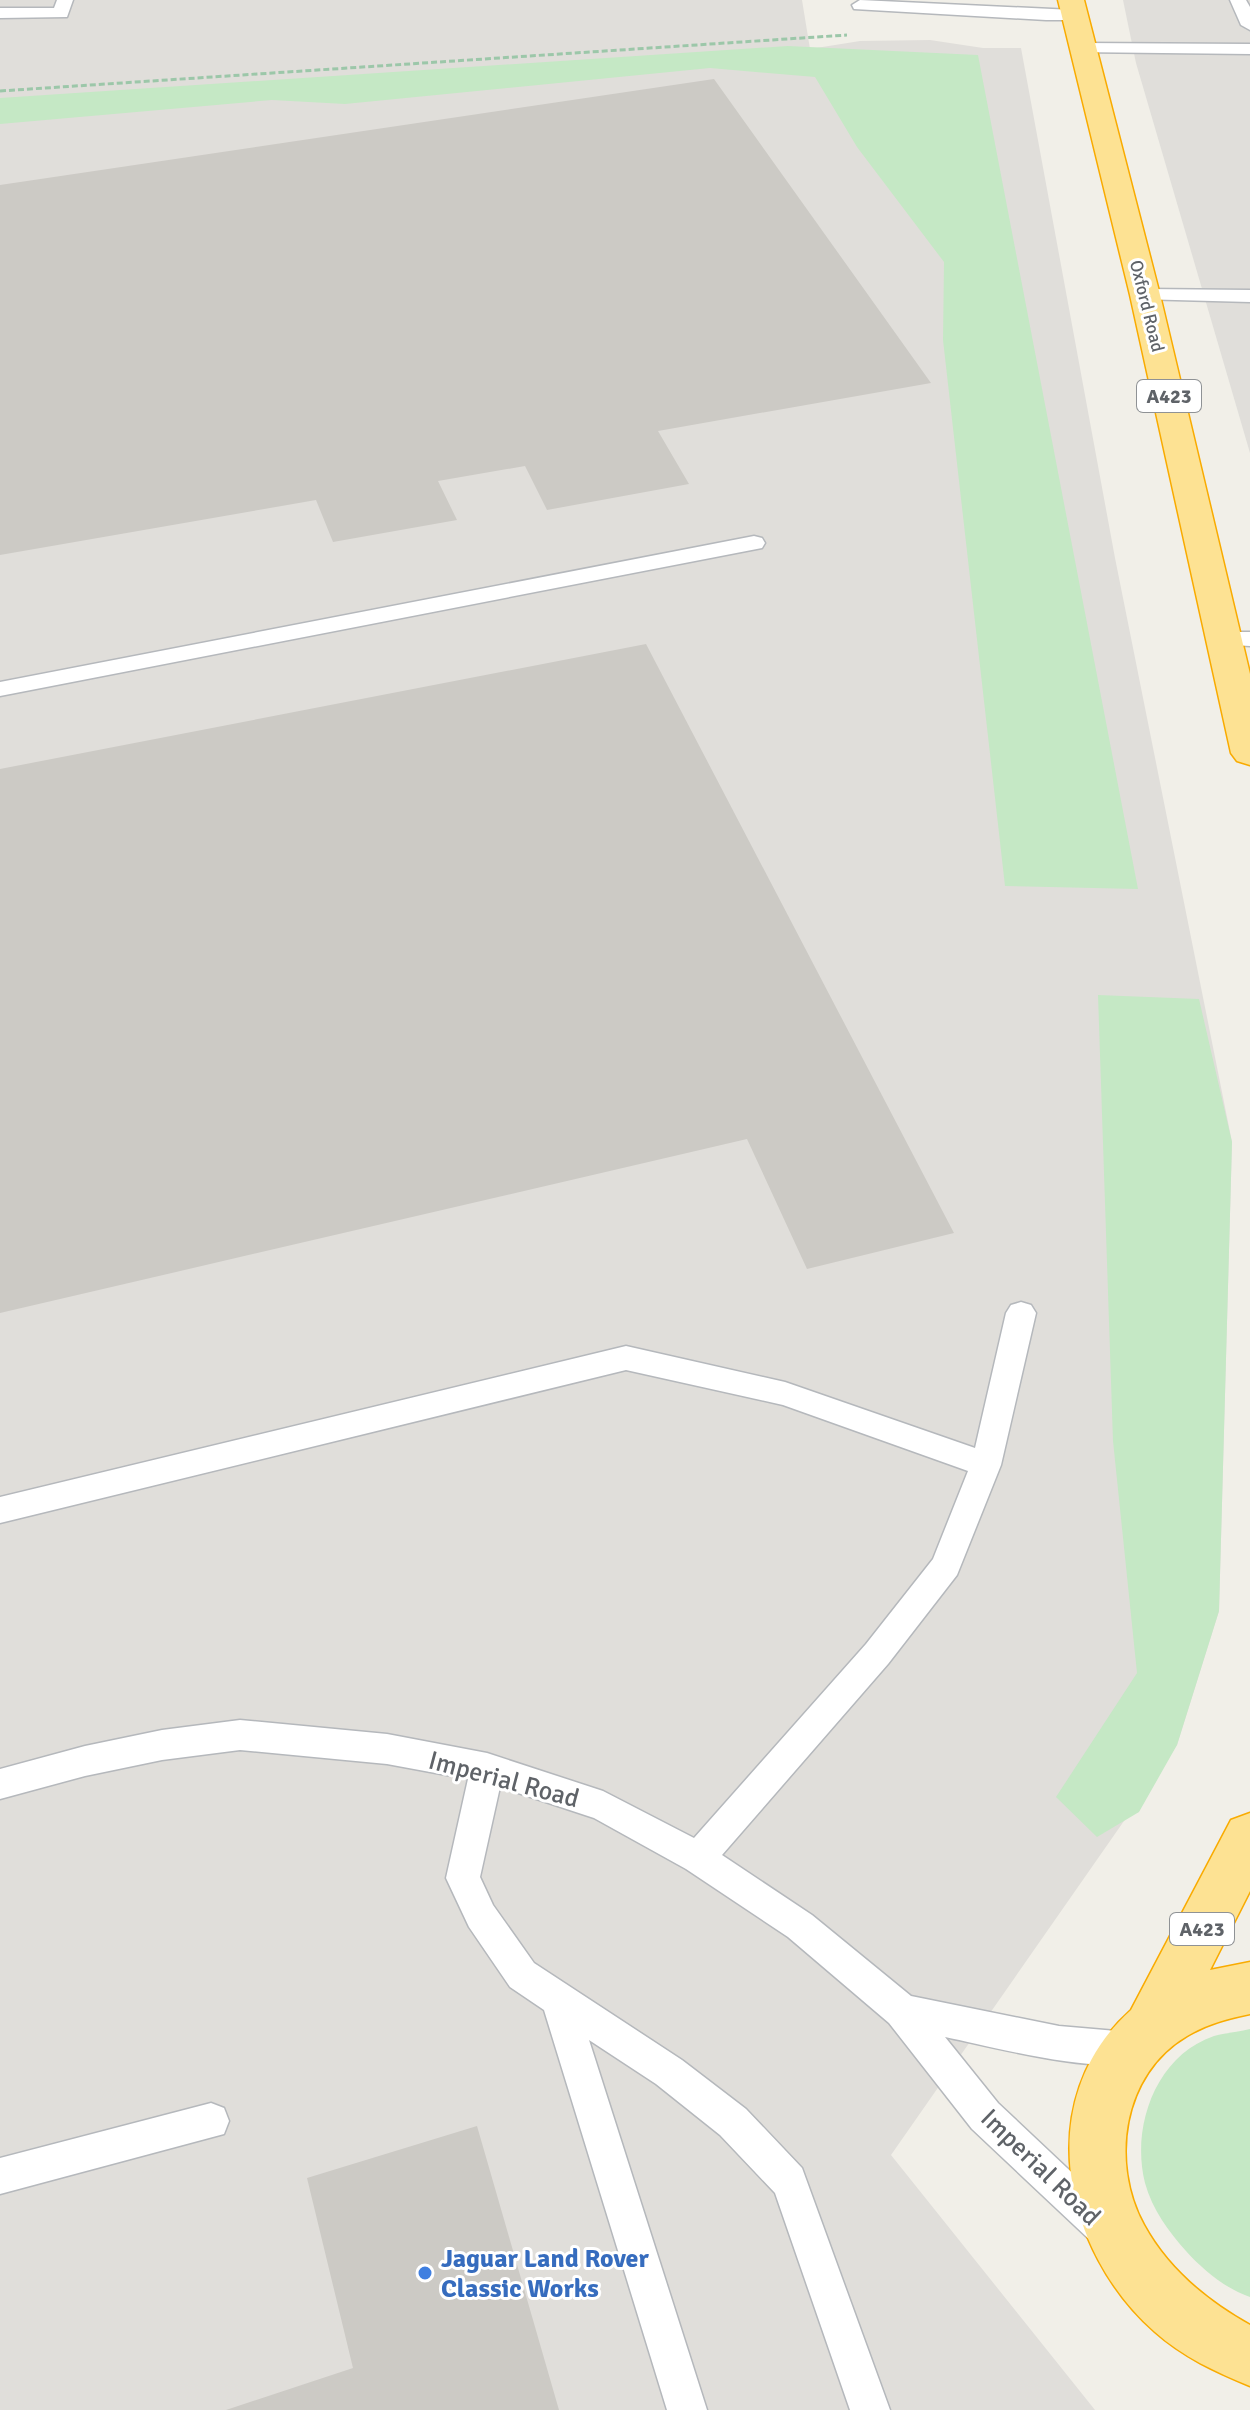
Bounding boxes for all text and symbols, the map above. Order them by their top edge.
street label: Oxford Road [1125,258,1169,354]
road number: A423 [1137,380,1201,412]
street label: Imperial Road [425,1745,582,1815]
road number: A423 [1170,1913,1234,1945]
street label: Imperial Road [974,2103,1107,2233]
place label: Jaguar Land Rover Classic Works [441,2243,650,2305]
marker: Jaguar Land Rover Classic Works [416,2264,434,2282]

